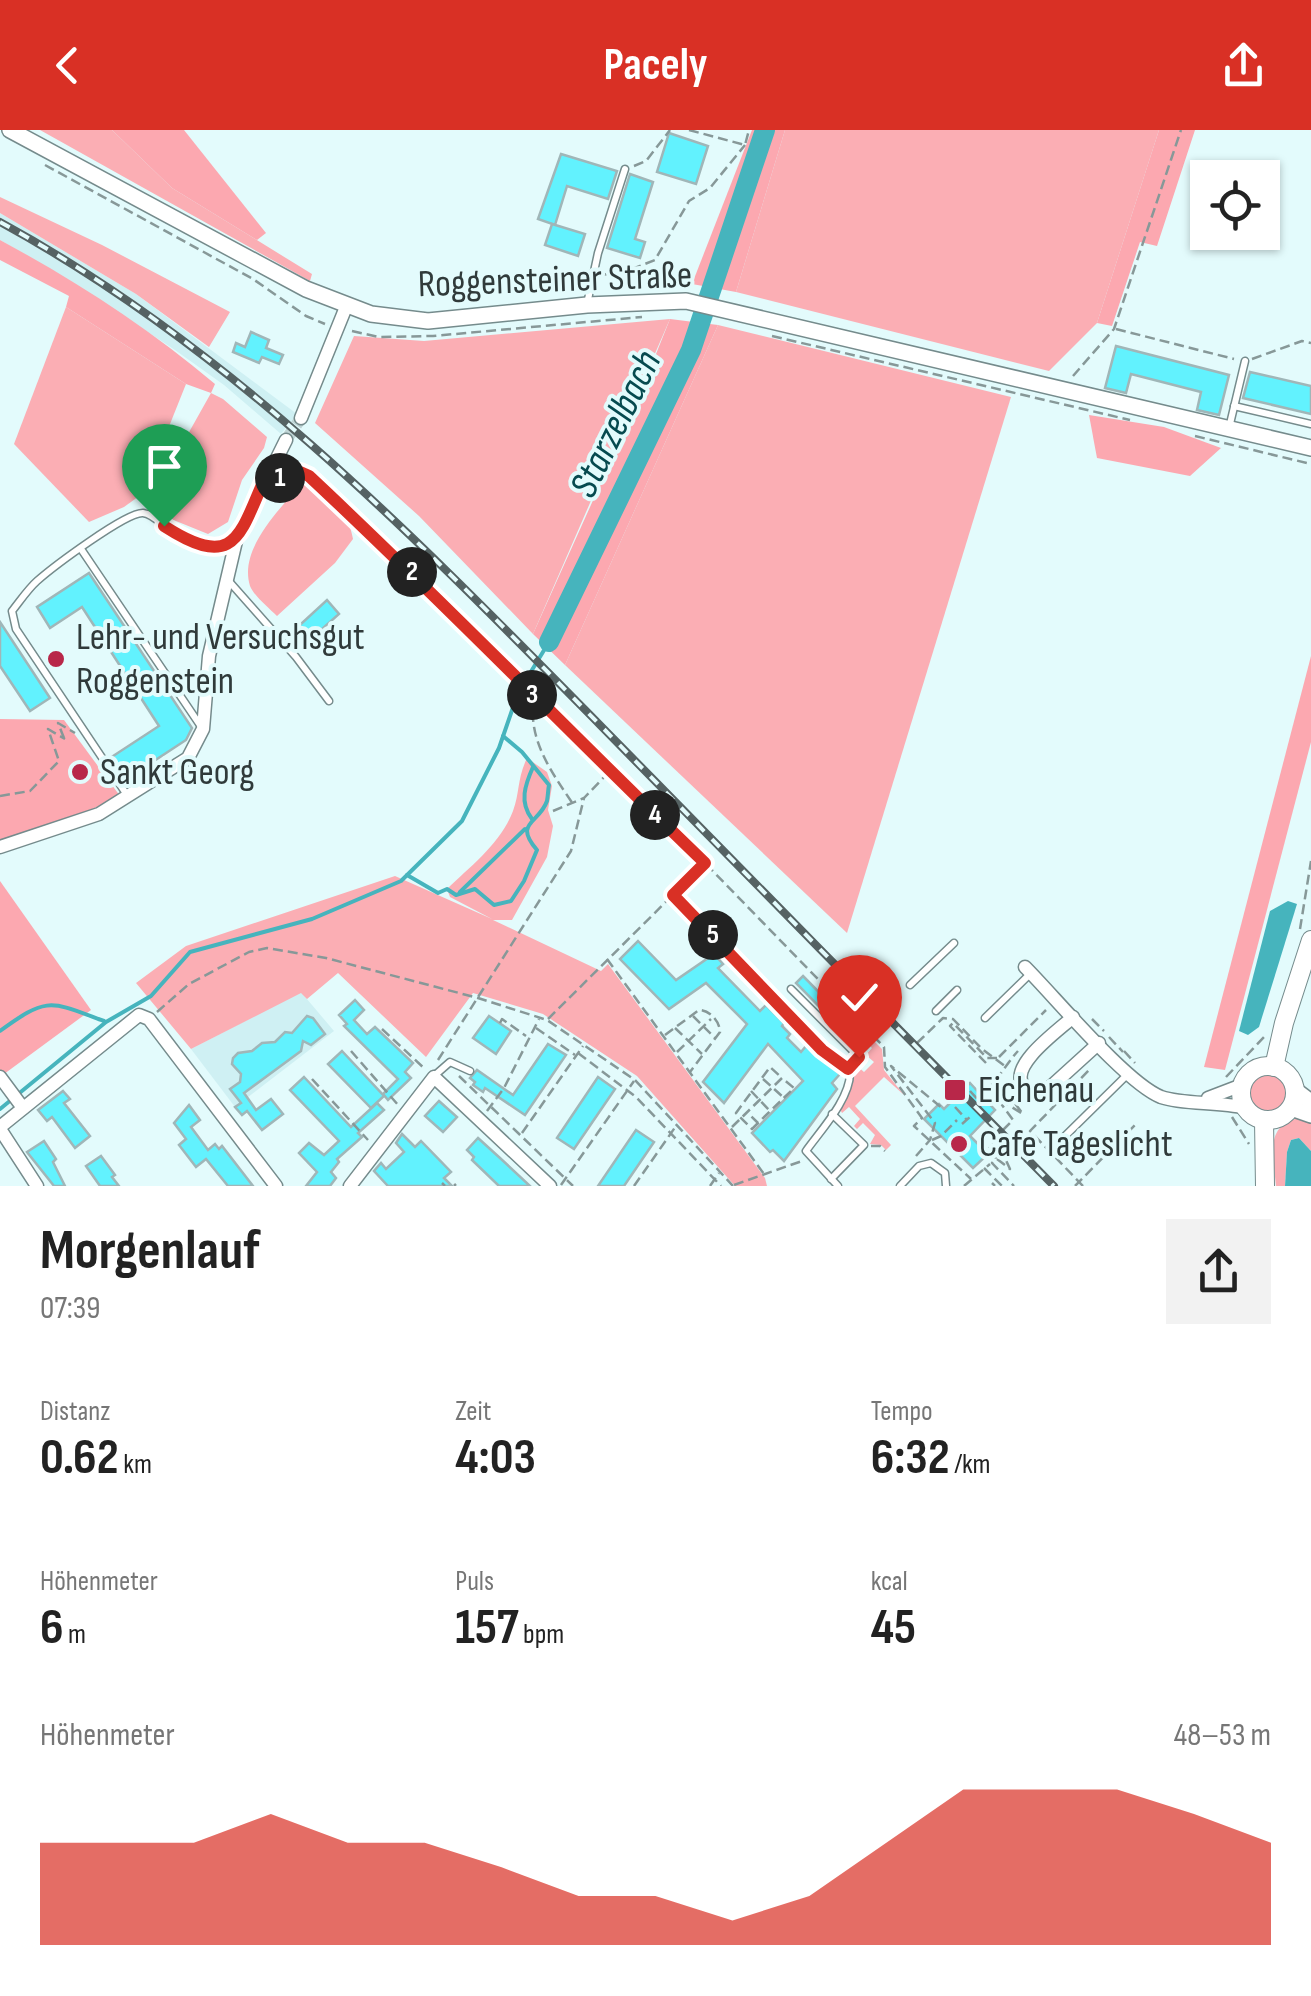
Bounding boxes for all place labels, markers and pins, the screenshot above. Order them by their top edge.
pin [122,424,207,527]
pin: 1 [255,453,305,503]
pin: 2 [387,547,437,597]
place label: Lehr- und Versuchsgut Roggenstein [76,615,365,704]
marker: Lehr- und Versuchsgut Roggenstein [45,648,67,670]
pin: 3 [507,670,557,720]
place label: Sankt Georg [100,750,254,795]
marker: Sankt Georg [69,761,91,783]
pin: 4 [630,790,680,840]
pin: 5 [688,910,738,960]
pin [817,955,902,1058]
place label: Eichenau [978,1068,1094,1113]
marker: Eichenau [942,1077,968,1103]
place label: Cafe Tageslicht [979,1122,1173,1167]
marker: Cafe Tageslicht [948,1133,970,1155]

